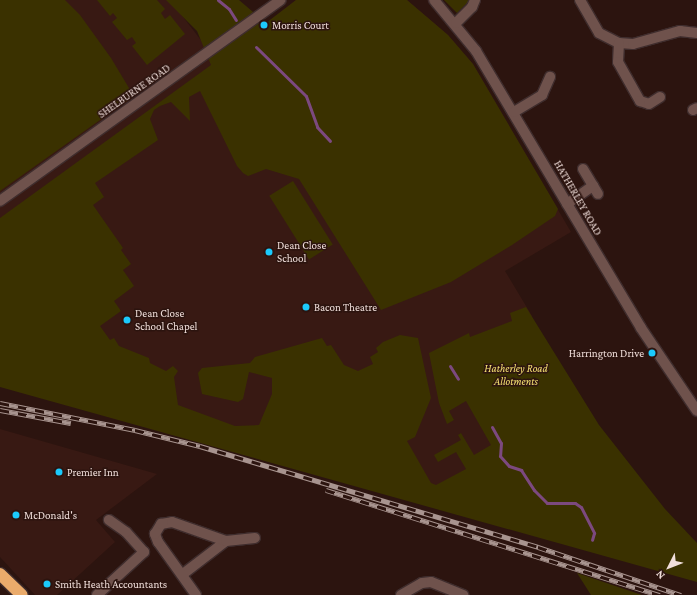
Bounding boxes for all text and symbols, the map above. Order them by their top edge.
place label: Morris Court [272,18,329,32]
marker: Morris Court [259,20,269,30]
street label: SHELBURNE ROAD [95,61,173,121]
street label: HATHERLEY ROAD [551,158,605,238]
place label: Dean Close School [277,239,326,265]
marker: Dean Close School [264,247,274,257]
place label: Bacon Theatre [314,300,377,314]
marker: Bacon Theatre [301,302,311,312]
place label: Dean Close School Chapel [135,307,197,333]
marker: Dean Close School Chapel [122,315,132,325]
place label: Harrington Drive [569,346,644,360]
marker: Harrington Drive [647,348,657,358]
park label: Hatherley Road Allotments [484,362,548,388]
place label: Premier Inn [67,465,119,479]
marker: Premier Inn [54,467,64,477]
place label: McDonald's [24,508,77,522]
marker: McDonald's [11,510,21,520]
north arrow [649,547,689,587]
text: N [653,568,667,582]
place label: Smith Heath Accountants [55,577,167,591]
marker: Smith Heath Accountants [42,579,52,589]

